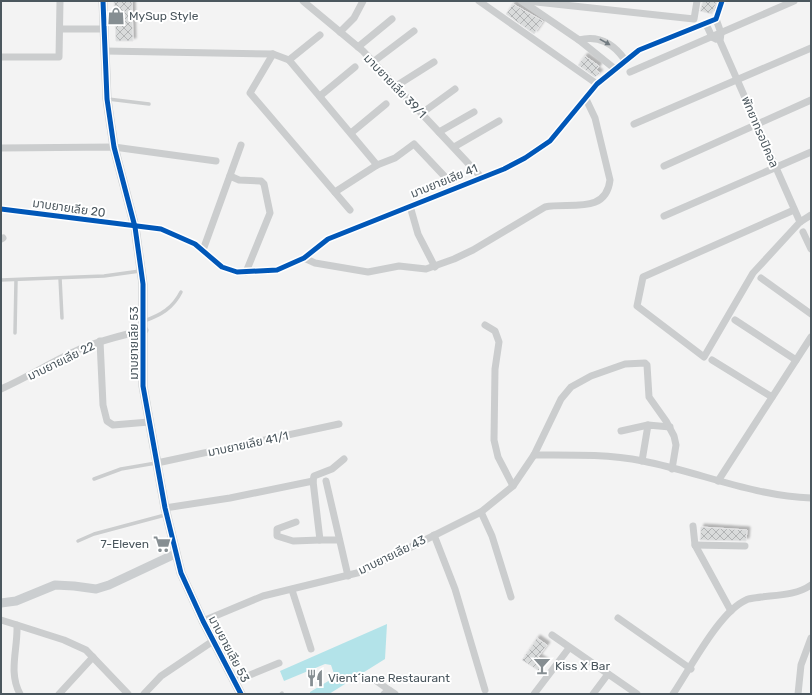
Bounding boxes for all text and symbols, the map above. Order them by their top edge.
shop icon: MySup Style [106,6,126,26]
place label: MySup Style [129,9,199,23]
one-way arrow [599,38,611,45]
street label: มาบยายเลีย 39/1 [361,51,429,121]
street label: พัทยาทรอปิคอล [739,94,781,170]
street label: มาบยายเลีย 41 [408,161,480,201]
street label: มาบยายเลีย 20 [32,196,106,220]
street label: มาบยายเลีย 53 [127,306,141,380]
street label: มาบยายเลีย 22 [25,339,97,383]
street label: มาบยายเลีย 41/1 [206,429,290,459]
street label: มาบยายเลีย 43 [356,533,428,577]
supermarket icon: 7-Eleven [152,534,172,554]
place label: 7-Eleven [100,537,149,551]
street label: มาบยายเลีย 53 [206,613,252,685]
bar icon: Kiss X Bar [532,656,552,676]
place label: Kiss X Bar [555,659,610,673]
restaurant icon: Vient´iane Restaurant [305,668,325,688]
place label: Vient´iane Restaurant [328,671,450,685]

